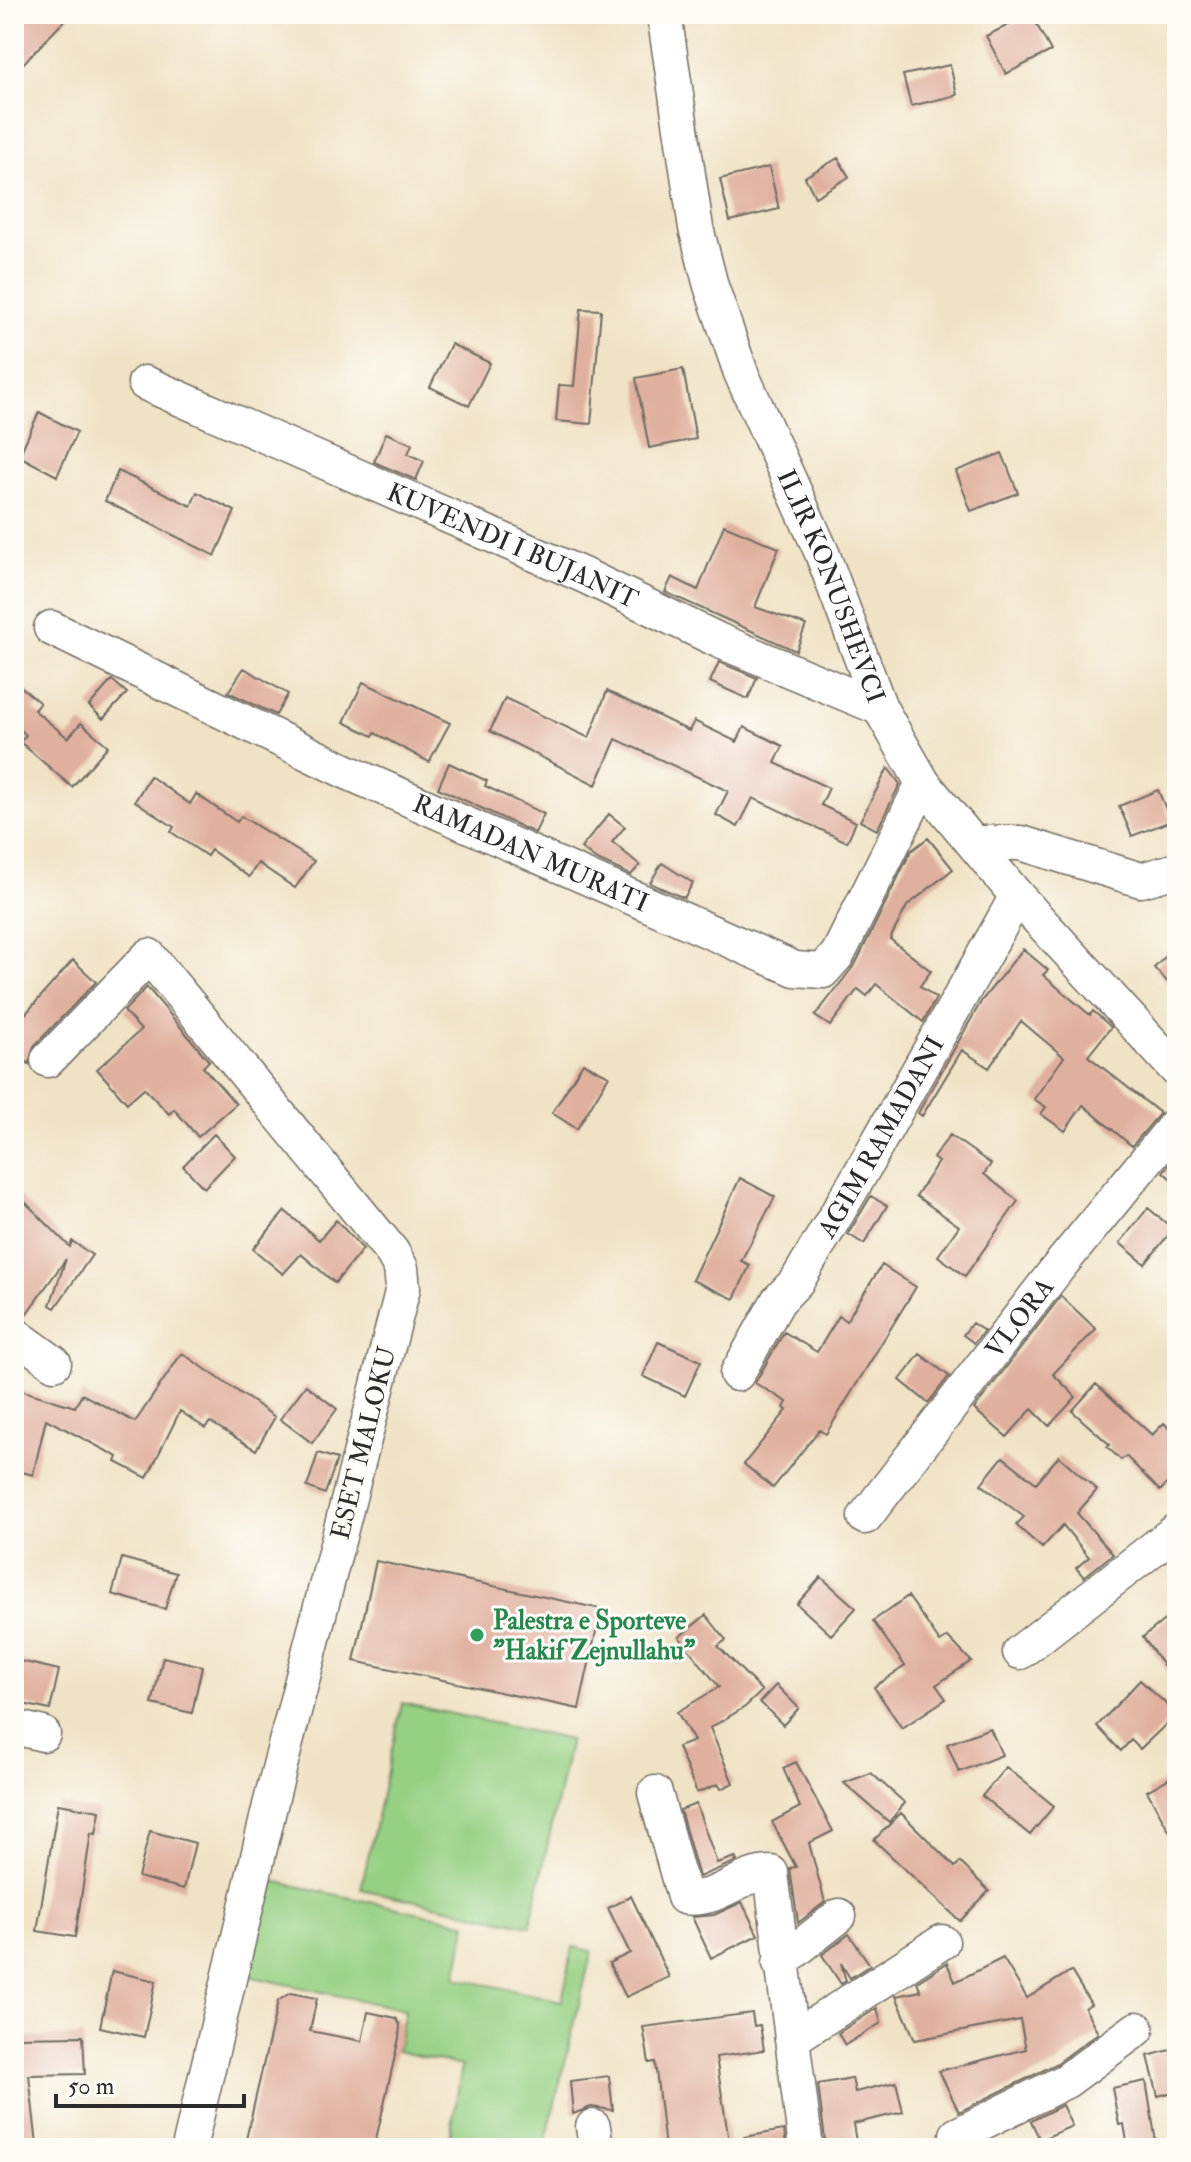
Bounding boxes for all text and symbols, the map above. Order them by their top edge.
street label: ILIR KONUSHEVCI [769,465,892,708]
street label: KUVENDI I BUJANIT [382,476,643,616]
street label: RAMADAN MURATI [408,788,653,919]
street label: AGIM RAMADANI [811,1031,952,1245]
street label: VLORA [979,1271,1062,1365]
street label: ESET MALOKU [325,1343,403,1543]
place label: Palestra e Sporteve "Hakif Zejnullahu" [493,1605,696,1667]
marker: Palestra e Sporteve "Hakif Zejnullahu" [468,1626,486,1644]
scale bar [56,2058,244,2108]
text: 50 m [68,2071,115,2102]

